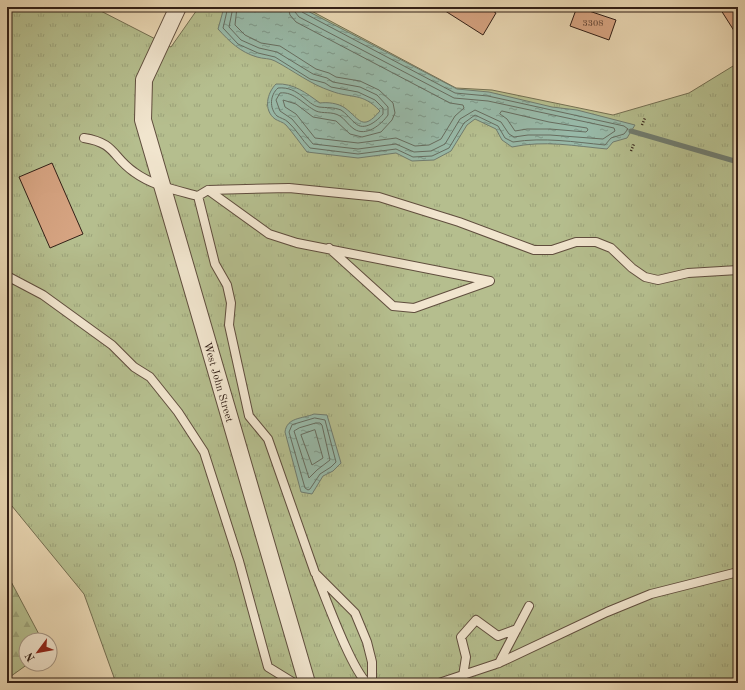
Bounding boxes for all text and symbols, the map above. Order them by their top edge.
house number: 3308 [583,19,603,28]
street label: West John Street [201,341,234,424]
north arrow [18,632,58,672]
text: N [24,650,38,663]

